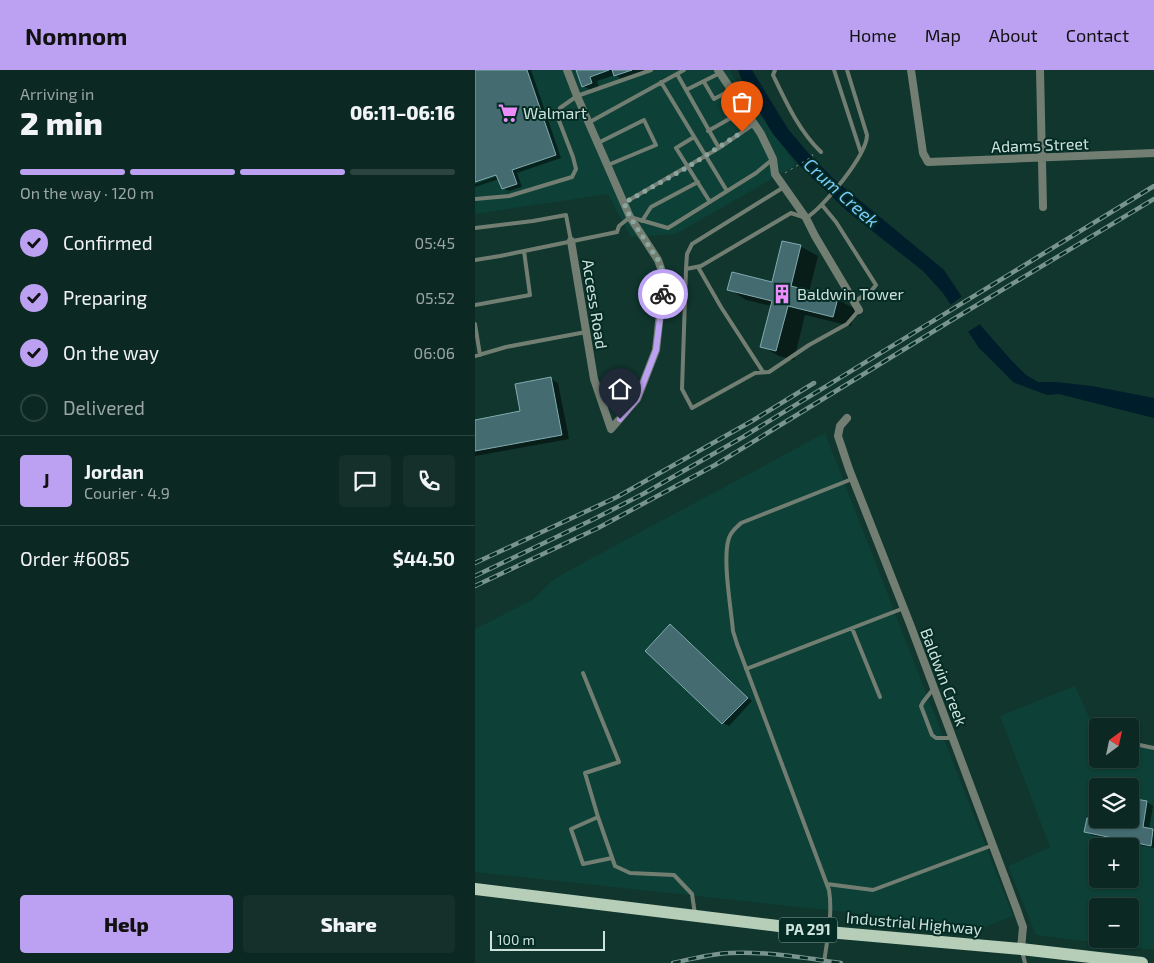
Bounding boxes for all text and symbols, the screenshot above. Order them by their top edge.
text: Nomnom [25,21,127,50]
text: Home [849,24,897,46]
text: Map [925,24,961,46]
text: About [989,24,1038,46]
text: Contact [1066,24,1129,46]
pin [721,81,763,132]
text: Arriving in [20,84,94,103]
icon: bag [728,88,756,116]
text: 06:11–06:16 [350,101,455,124]
supermarket icon: Walmart [497,102,519,124]
text: 2 min [20,103,103,141]
place label: Walmart [523,103,587,122]
street label: Adams Street [991,133,1089,156]
water label: Crum Creek [800,153,884,232]
text: On the way · 120 m [20,183,154,202]
icon: check [20,229,48,257]
text: Confirmed [63,231,153,254]
text: 05:45 [415,233,455,252]
street label: Access Road [579,258,612,350]
courier [638,269,688,319]
icon: bike [649,280,677,308]
building icon: Baldwin Tower [771,283,793,305]
icon: check [20,284,48,312]
place label: Baldwin Tower [797,284,905,303]
text: Preparing [63,286,147,309]
text: 05:52 [415,288,455,307]
icon: check [20,339,48,367]
text: On the way [63,341,159,364]
text: 06:06 [414,343,455,362]
pin [599,368,641,419]
icon: home [606,375,634,403]
text: Delivered [63,396,145,419]
button: chat [339,455,391,507]
button: phone [403,455,455,507]
text: Jordan [84,460,144,483]
text: J [42,469,50,492]
text: Courier · 4.9 [84,483,170,502]
text: Order #6085 [20,547,130,570]
text: $44.50 [393,547,455,570]
street label: Baldwin Creek [917,625,972,728]
north arrow [1089,718,1139,768]
map controls [1089,718,1139,948]
button: layers [1089,778,1139,828]
button: + [1089,838,1139,888]
button: Help [20,895,233,953]
button: Share [243,895,455,953]
button: − [1089,898,1139,948]
street label: Industrial Highway [845,907,983,938]
road number: PA 291 [779,918,837,942]
scale bar [490,928,605,951]
text: 100 m [497,931,535,948]

